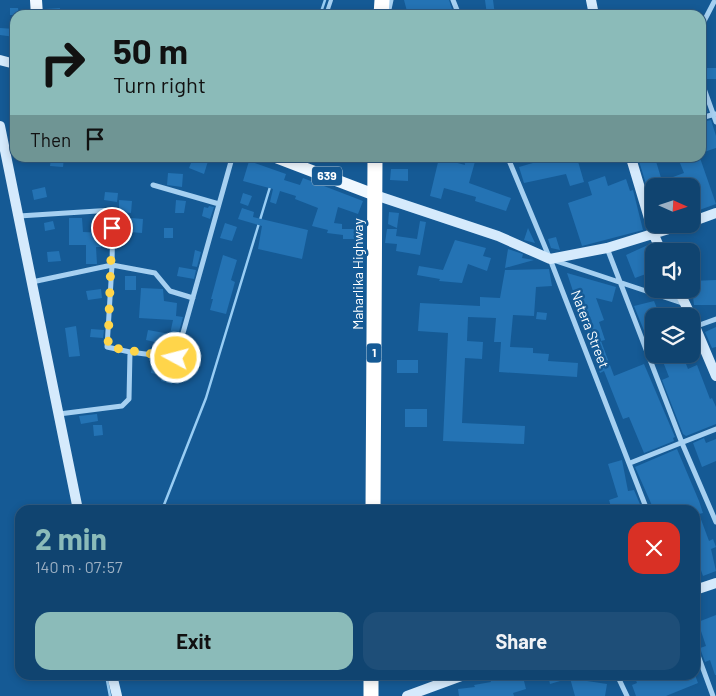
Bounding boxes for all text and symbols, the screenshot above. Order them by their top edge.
text: 50 m [113,29,188,71]
icon: right [30,30,95,95]
text: Turn right [113,71,206,97]
icon: arrive [81,125,109,153]
text: Then [30,128,71,151]
road number: 639 [312,167,342,186]
north arrow [645,178,700,232]
map controls [645,178,700,363]
pin [91,207,133,249]
icon: arrive [98,214,126,242]
street label: Maharlika Highway [349,218,366,330]
button: sound [645,243,700,298]
street label: Natera Street [568,287,613,370]
button: layers [645,308,700,363]
position arrow [149,331,201,383]
road number: 1 [366,343,382,362]
text: 2 min [35,520,107,556]
button: close [628,522,680,574]
text: 140 m · 07:57 [35,557,122,576]
button: Exit [35,612,353,670]
button: Share [363,612,680,670]

